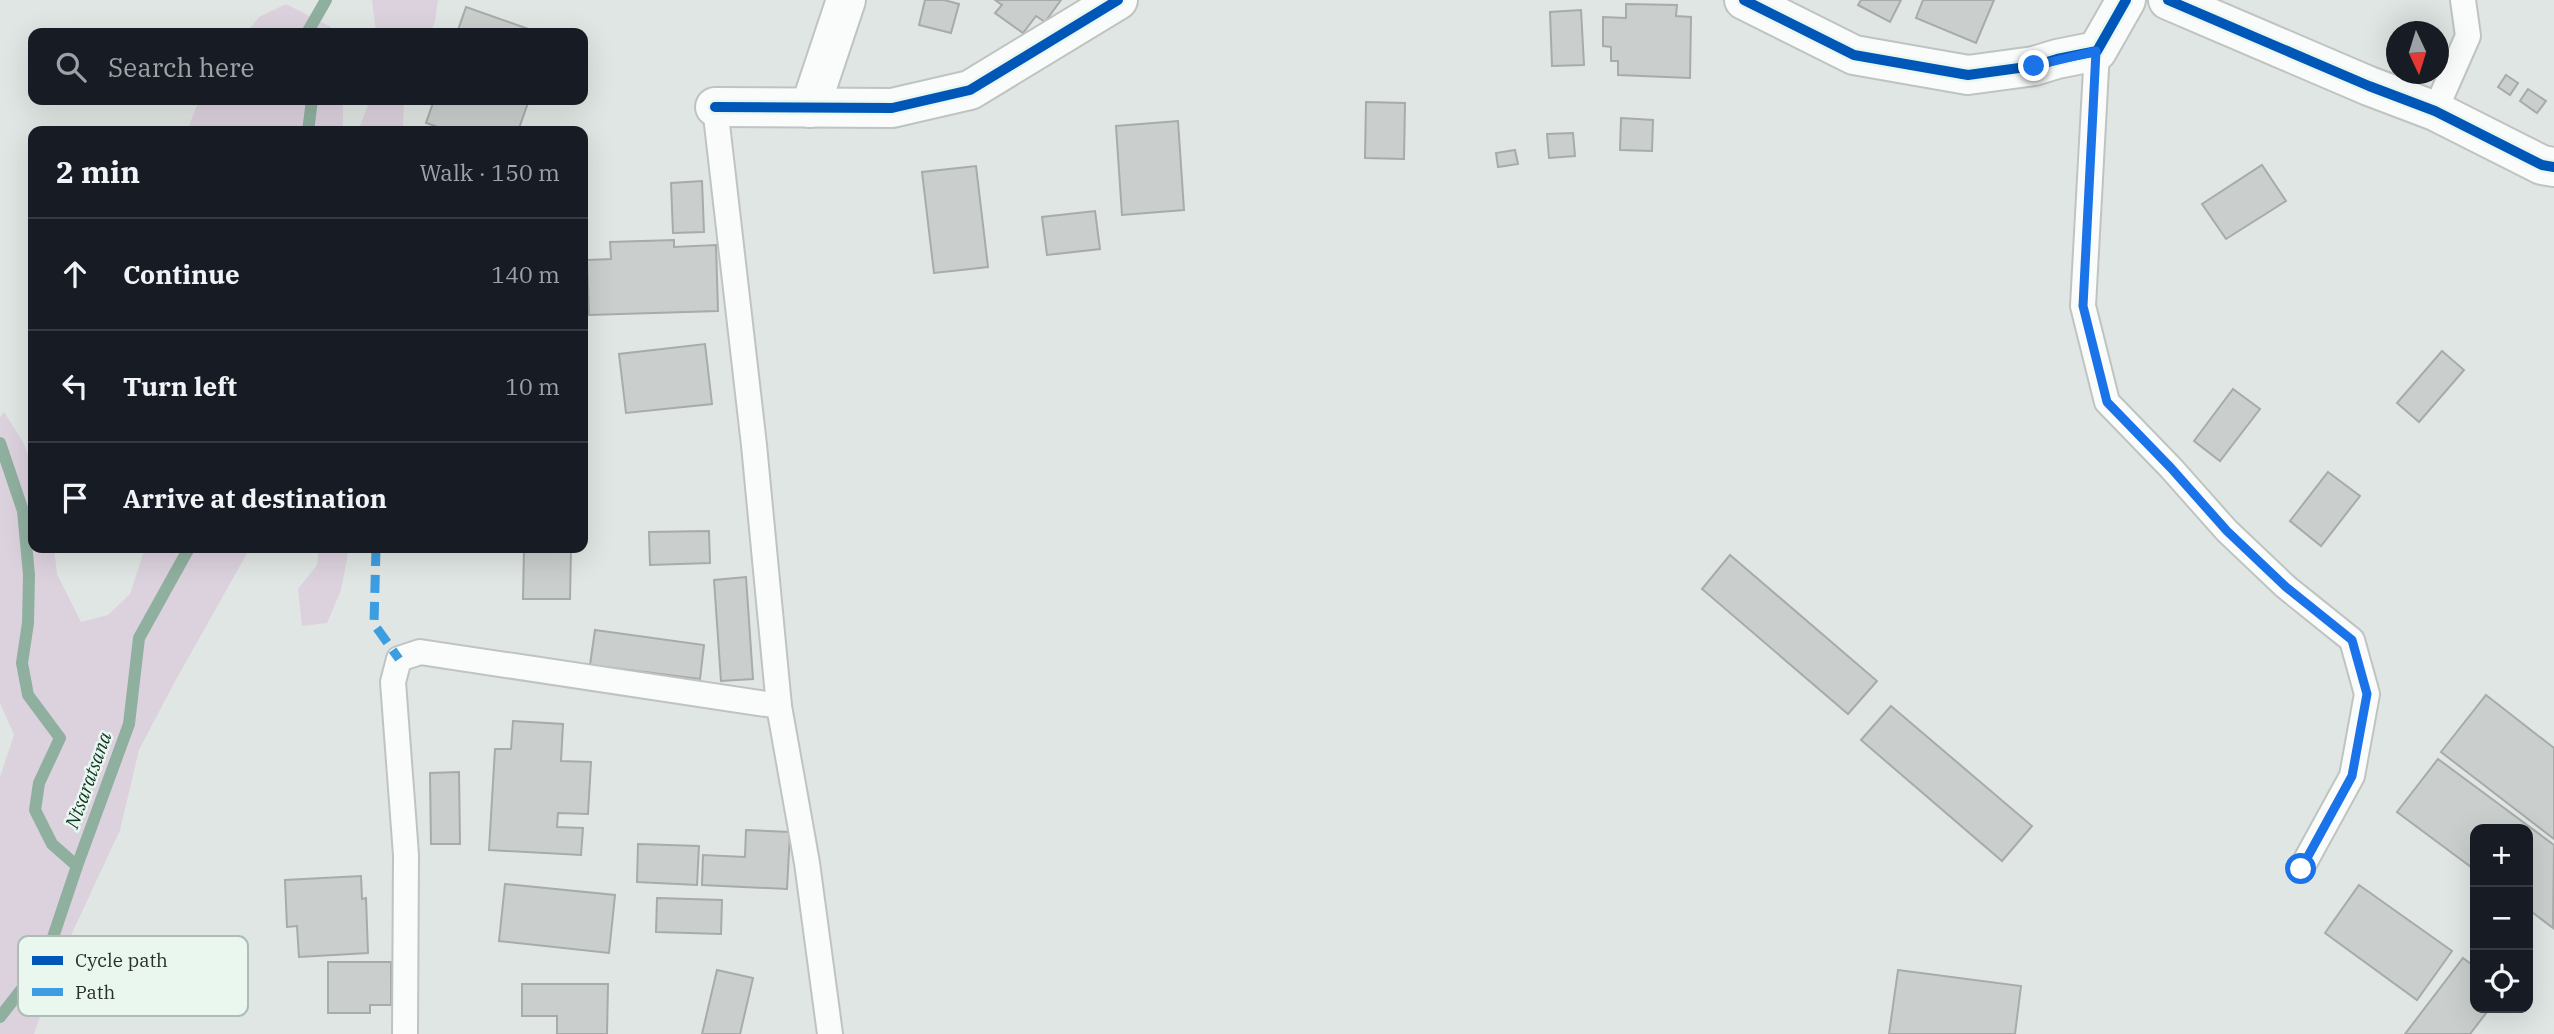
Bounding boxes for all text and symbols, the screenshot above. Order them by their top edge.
north arrow [2386,21,2449,84]
search box [28,28,588,105]
icon: search [52,48,90,86]
text: Search here [108,50,254,84]
route end [2018,50,2049,81]
text: 2 min [56,152,140,191]
text: Walk · 150 m [419,157,560,187]
icon: ahead [56,255,94,293]
text: Continue [123,257,240,291]
text: 140 m [491,259,560,289]
icon: left [56,367,94,405]
text: Turn left [123,369,237,403]
text: 10 m [505,371,560,401]
icon: arrive [56,479,94,517]
text: Arrive at destination [123,481,387,515]
water label: Ntsaratsana [59,728,117,832]
map controls [2470,824,2533,1013]
button: + [2470,824,2533,887]
route start [2285,853,2316,884]
button: − [2470,887,2533,950]
legend [18,936,248,1016]
text: Cycle path [75,948,168,972]
button: locate [2470,950,2533,1013]
text: Path [75,980,115,1004]

